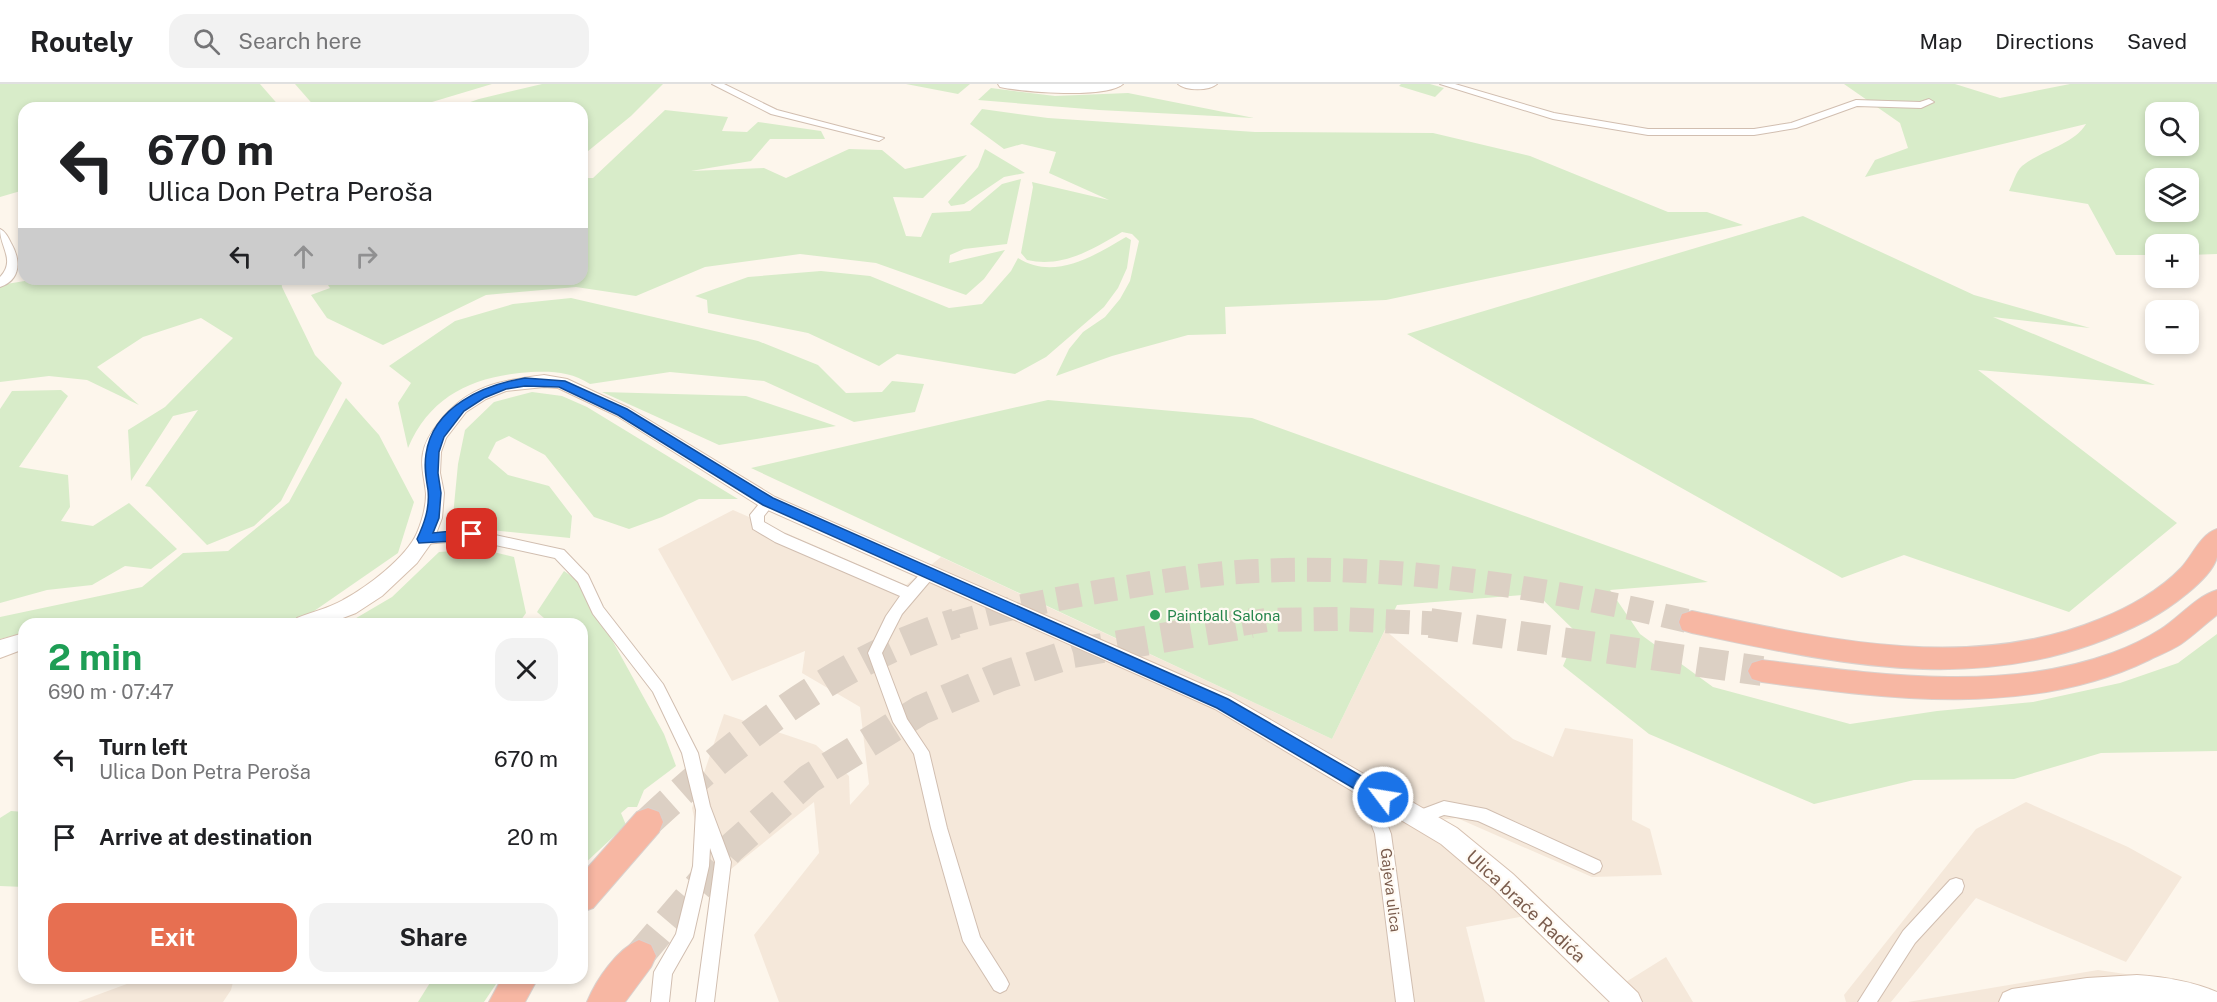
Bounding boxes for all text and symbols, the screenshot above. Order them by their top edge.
search box [169,14,589,68]
text: Routely [30,25,133,58]
icon: search [190,25,223,58]
text: Search here [238,28,362,54]
text: Map [1920,29,1962,54]
text: Directions [1995,29,2094,54]
text: Saved [2127,29,2187,54]
map controls [2145,102,2199,354]
button: search [2145,102,2199,156]
text: 670 m [147,125,274,174]
icon: left [48,126,126,204]
button: layers [2145,168,2199,222]
text: Ulica Don Petra Peroša [147,175,433,207]
button: + [2145,234,2199,288]
icon: left [224,240,257,273]
icon: ahead [287,240,320,273]
icon: right [350,240,383,273]
button: − [2145,300,2199,354]
pin [446,508,497,559]
icon: arrive [455,517,488,550]
place label: Paintball Salona [1167,607,1280,624]
marker: Paintball Salona [1148,608,1162,622]
text: 2 min [48,636,142,678]
button: close [495,638,558,701]
text: 690 m · 07:47 [48,680,174,704]
text: Turn left [99,734,188,760]
icon: left [48,743,81,776]
text: 670 m [494,746,558,772]
text: Ulica Don Petra Peroša [99,760,311,784]
position arrow [1351,765,1415,829]
icon: arrive [48,821,81,854]
text: Arrive at destination [99,824,312,850]
text: 20 m [507,824,558,850]
street label: Ulica braće Radića [1462,845,1590,967]
street label: Gajeva ulica [1377,847,1405,933]
button: Exit [48,903,297,972]
button: Share [309,903,558,972]

